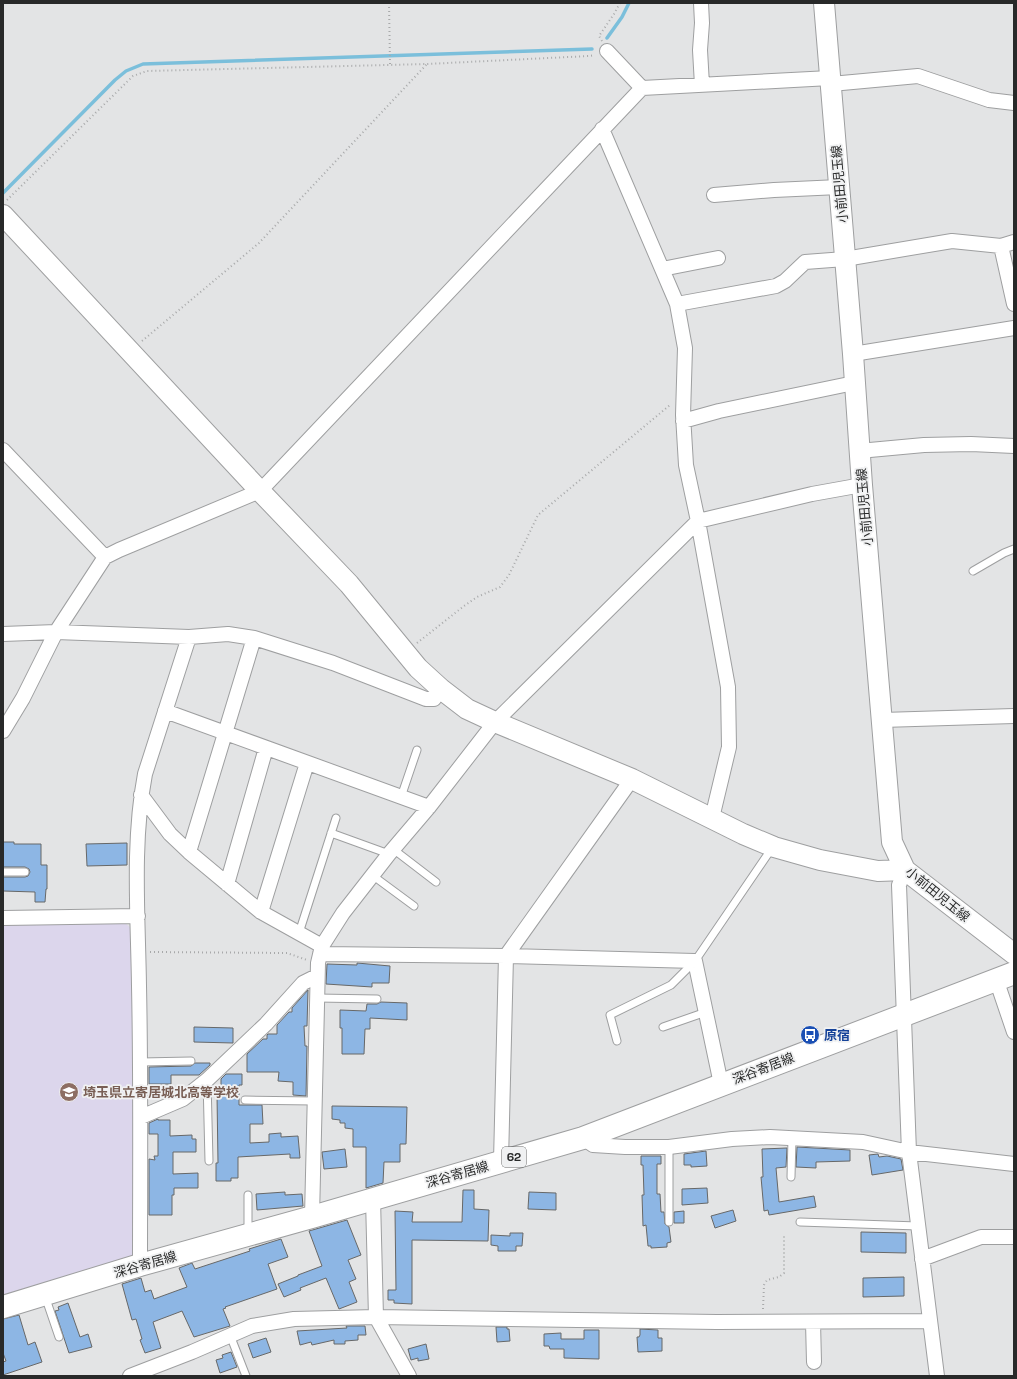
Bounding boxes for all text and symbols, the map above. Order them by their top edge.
street label: 小前田児玉線 [828,144,851,224]
street label: 小前田児玉線 [853,467,876,547]
street label: 小前田児玉線 [902,863,973,926]
bus stop icon: 原宿 [799,1024,821,1046]
place label: 原宿 [824,1027,850,1044]
street label: 深谷寄居線 [730,1049,797,1088]
school or university icon: 埼玉県立寄居城北高等学校 [58,1081,80,1103]
place label: 埼玉県立寄居城北高等学校 [83,1084,239,1101]
road number: 62 [502,1147,526,1167]
street label: 深谷寄居線 [424,1157,491,1192]
street label: 深谷寄居線 [112,1247,179,1282]

